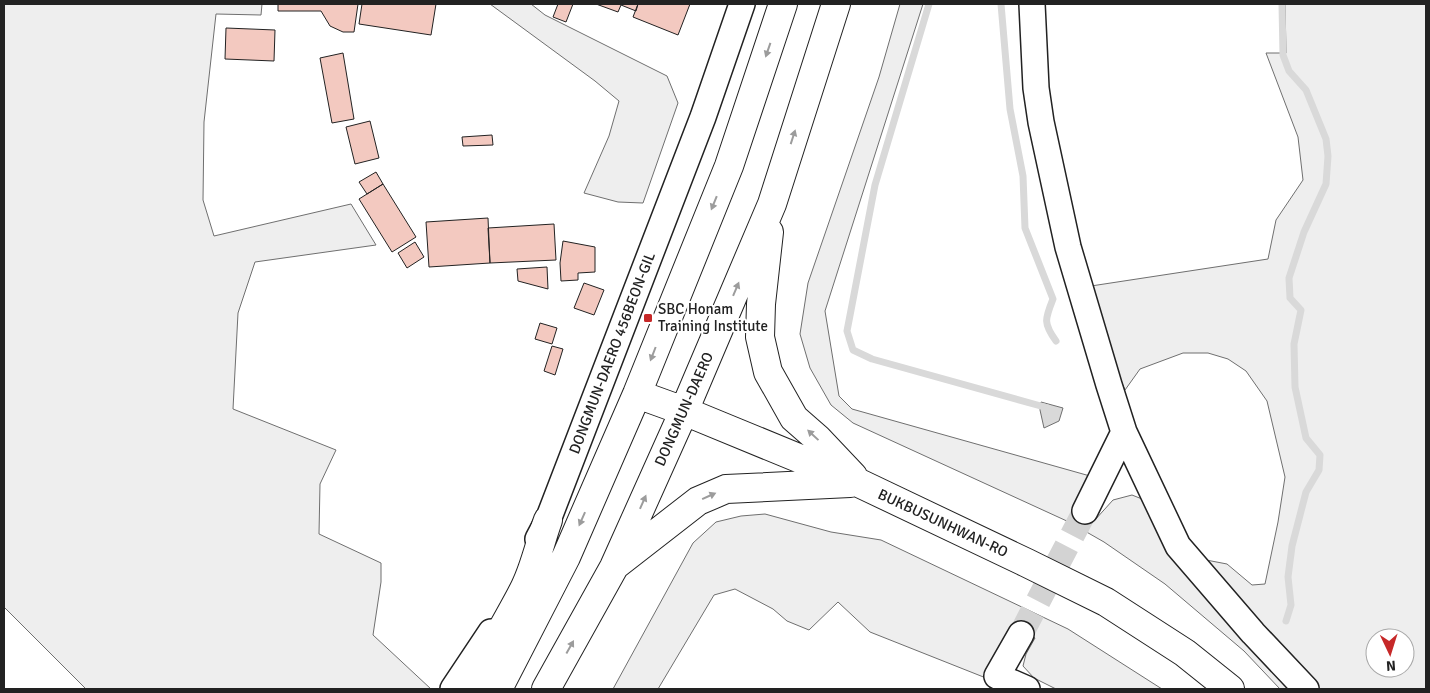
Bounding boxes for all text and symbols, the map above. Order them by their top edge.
one-way arrow [763,43,771,58]
one-way arrow [790,129,798,144]
one-way arrow [709,196,717,210]
street label: DONGMUN-DAERO 456BEON-GIL [565,249,659,457]
one-way arrow [732,282,740,296]
place label: SBC Honam Training Institute [658,300,768,335]
marker: SBC Honam Training Institute [642,312,654,324]
one-way arrow [648,347,656,361]
street label: DONGMUN-DAERO [651,349,717,469]
one-way arrow [808,429,820,441]
street label: BUKBUSUNHWAN-RO [875,485,1011,561]
one-way arrow [702,492,716,500]
one-way arrow [639,495,647,509]
one-way arrow [578,512,586,526]
north arrow [1365,628,1415,678]
one-way arrow [565,640,574,653]
text: N [1385,657,1396,674]

